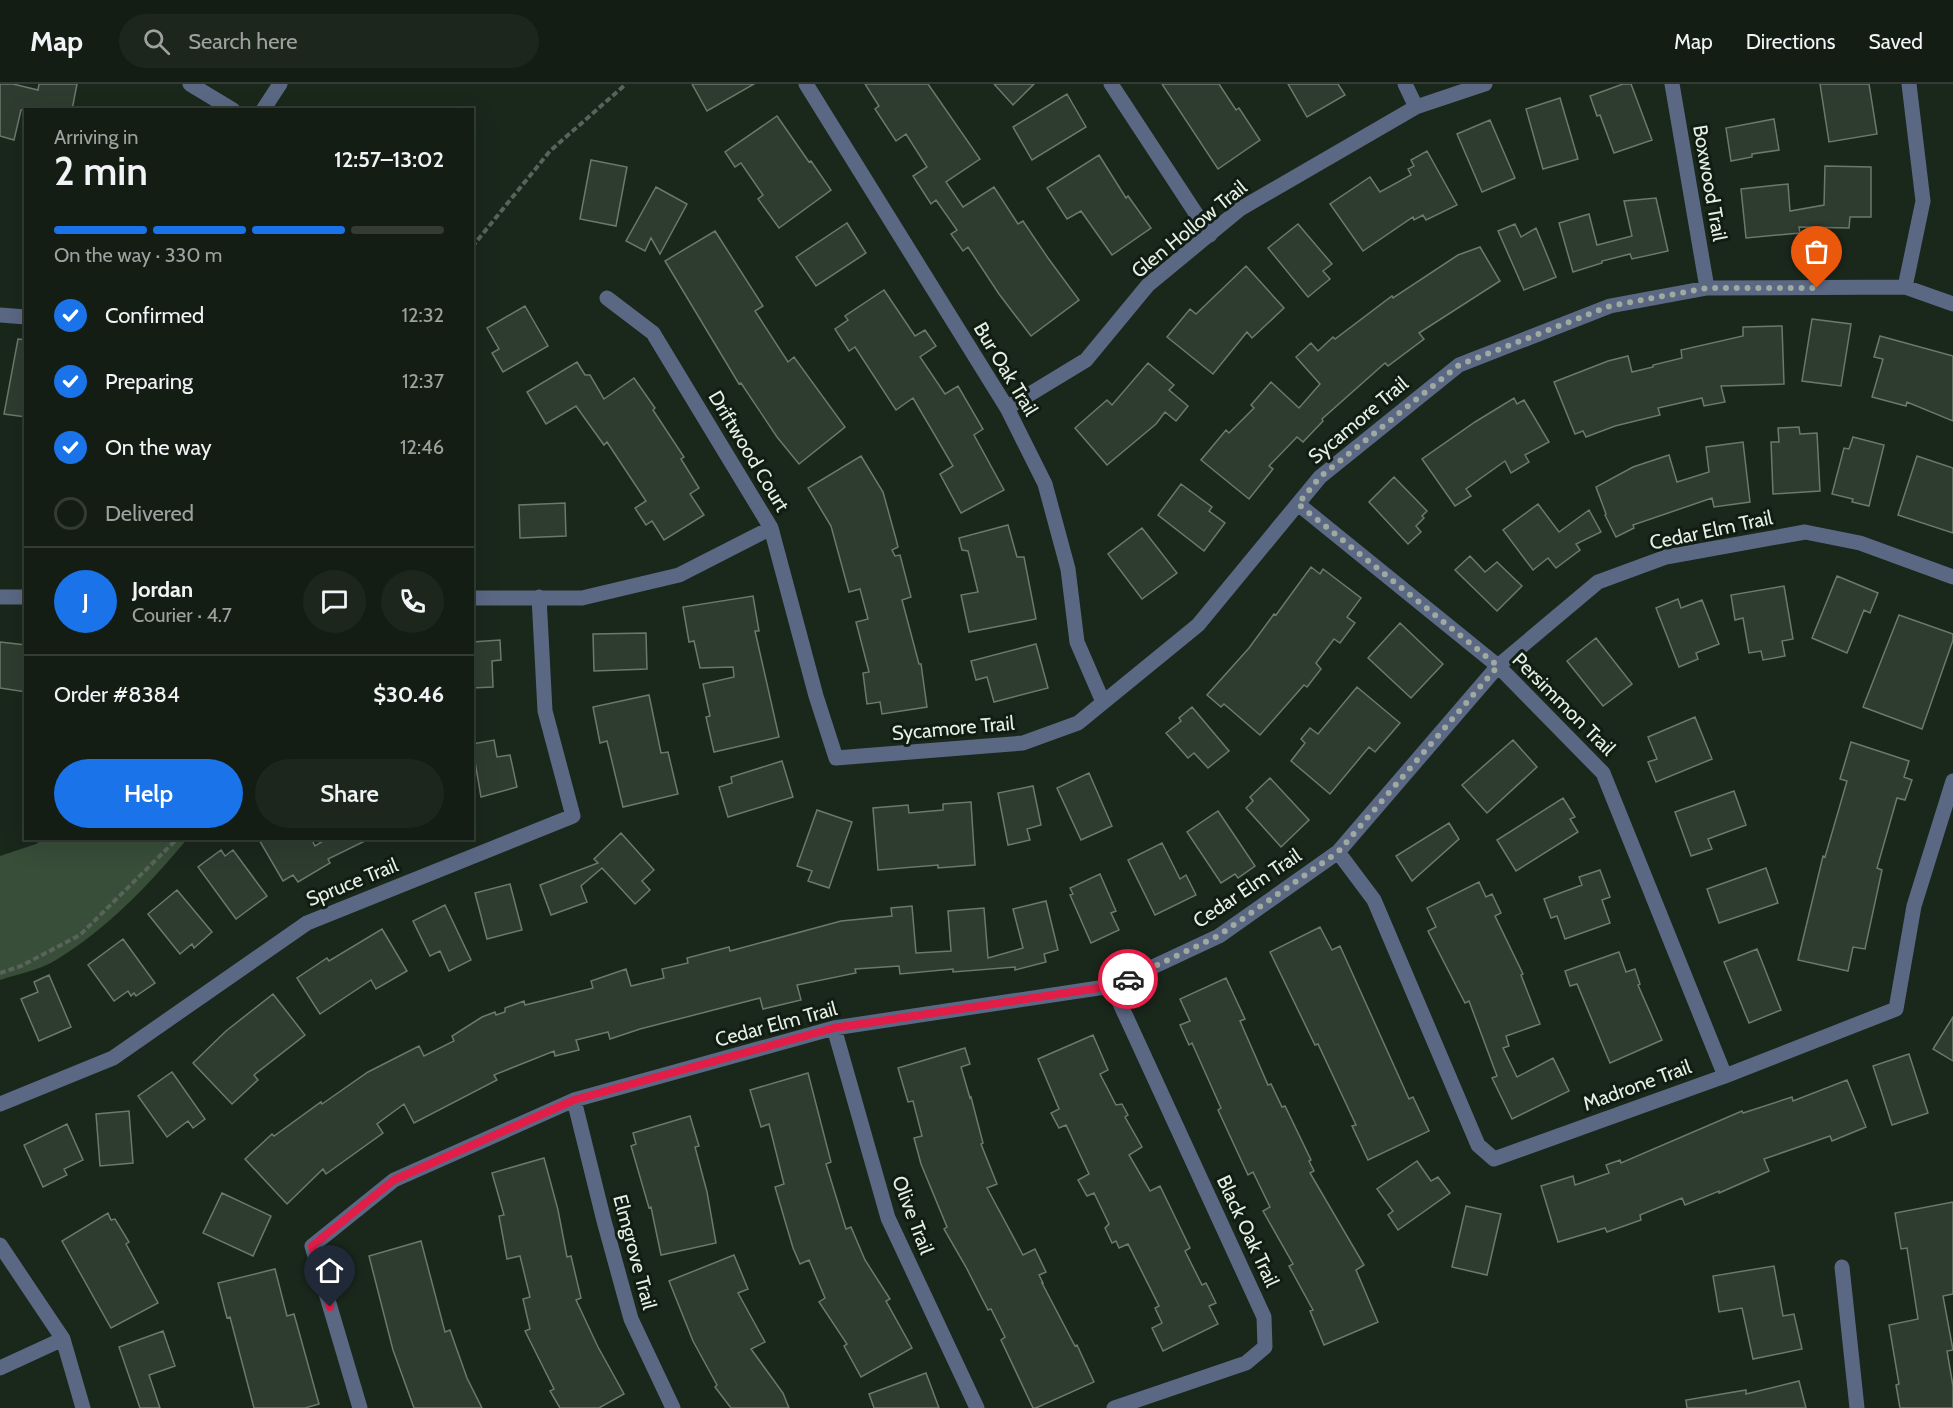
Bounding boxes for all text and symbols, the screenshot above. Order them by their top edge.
search box [119,14,539,68]
text: Map [30,24,83,58]
icon: search [140,25,173,58]
text: Search here [188,28,297,55]
text: Map [1674,29,1713,54]
text: Directions [1746,29,1835,54]
text: Saved [1868,29,1923,54]
street label: Boxwood Trail [1688,123,1732,243]
text: Arriving in [54,125,138,149]
text: 12:57–13:02 [334,146,444,173]
text: 2 min [54,147,148,195]
street label: Glen Hollow Trail [1126,175,1252,283]
pin [1791,226,1842,288]
icon: bag [1800,235,1833,268]
text: On the way · 330 m [54,243,222,267]
icon: check [54,299,87,332]
text: Confirmed [105,302,204,329]
text: 12:32 [402,303,444,327]
street label: Bur Oak Trail [969,318,1043,420]
icon: check [54,365,87,398]
text: Preparing [105,368,193,395]
text: 12:37 [402,369,444,393]
street label: Sycamore Trail [1303,371,1413,469]
street label: Driftwood Court [703,386,795,516]
icon: check [54,431,87,464]
text: On the way [105,434,212,461]
text: 12:46 [400,435,444,459]
text: Delivered [105,500,194,527]
street label: Cedar Elm Trail [1647,505,1775,555]
button: chat [303,570,366,633]
button: phone [381,570,444,633]
text: Jordan [132,576,193,603]
text: J [82,588,89,615]
text: Courier · 4.7 [132,603,232,627]
street label: Persimmon Trail [1508,648,1621,761]
text: Order #8384 [54,681,180,708]
text: $30.46 [373,681,444,708]
street label: Sycamore Trail [891,711,1016,745]
button: Help [54,759,243,828]
button: Share [255,759,444,828]
street label: Cedar Elm Trail [1188,843,1306,933]
street label: Spruce Trail [303,853,402,911]
courier [1098,949,1158,1009]
icon: car [1112,963,1145,996]
street label: Cedar Elm Trail [712,996,840,1052]
street label: Madrone Trail [1580,1054,1695,1116]
street label: Black Oak Trail [1212,1171,1284,1291]
street label: Olive Trail [887,1172,939,1258]
street label: Elmgrove Trail [608,1192,662,1312]
pin [304,1245,355,1307]
icon: home [313,1254,346,1287]

